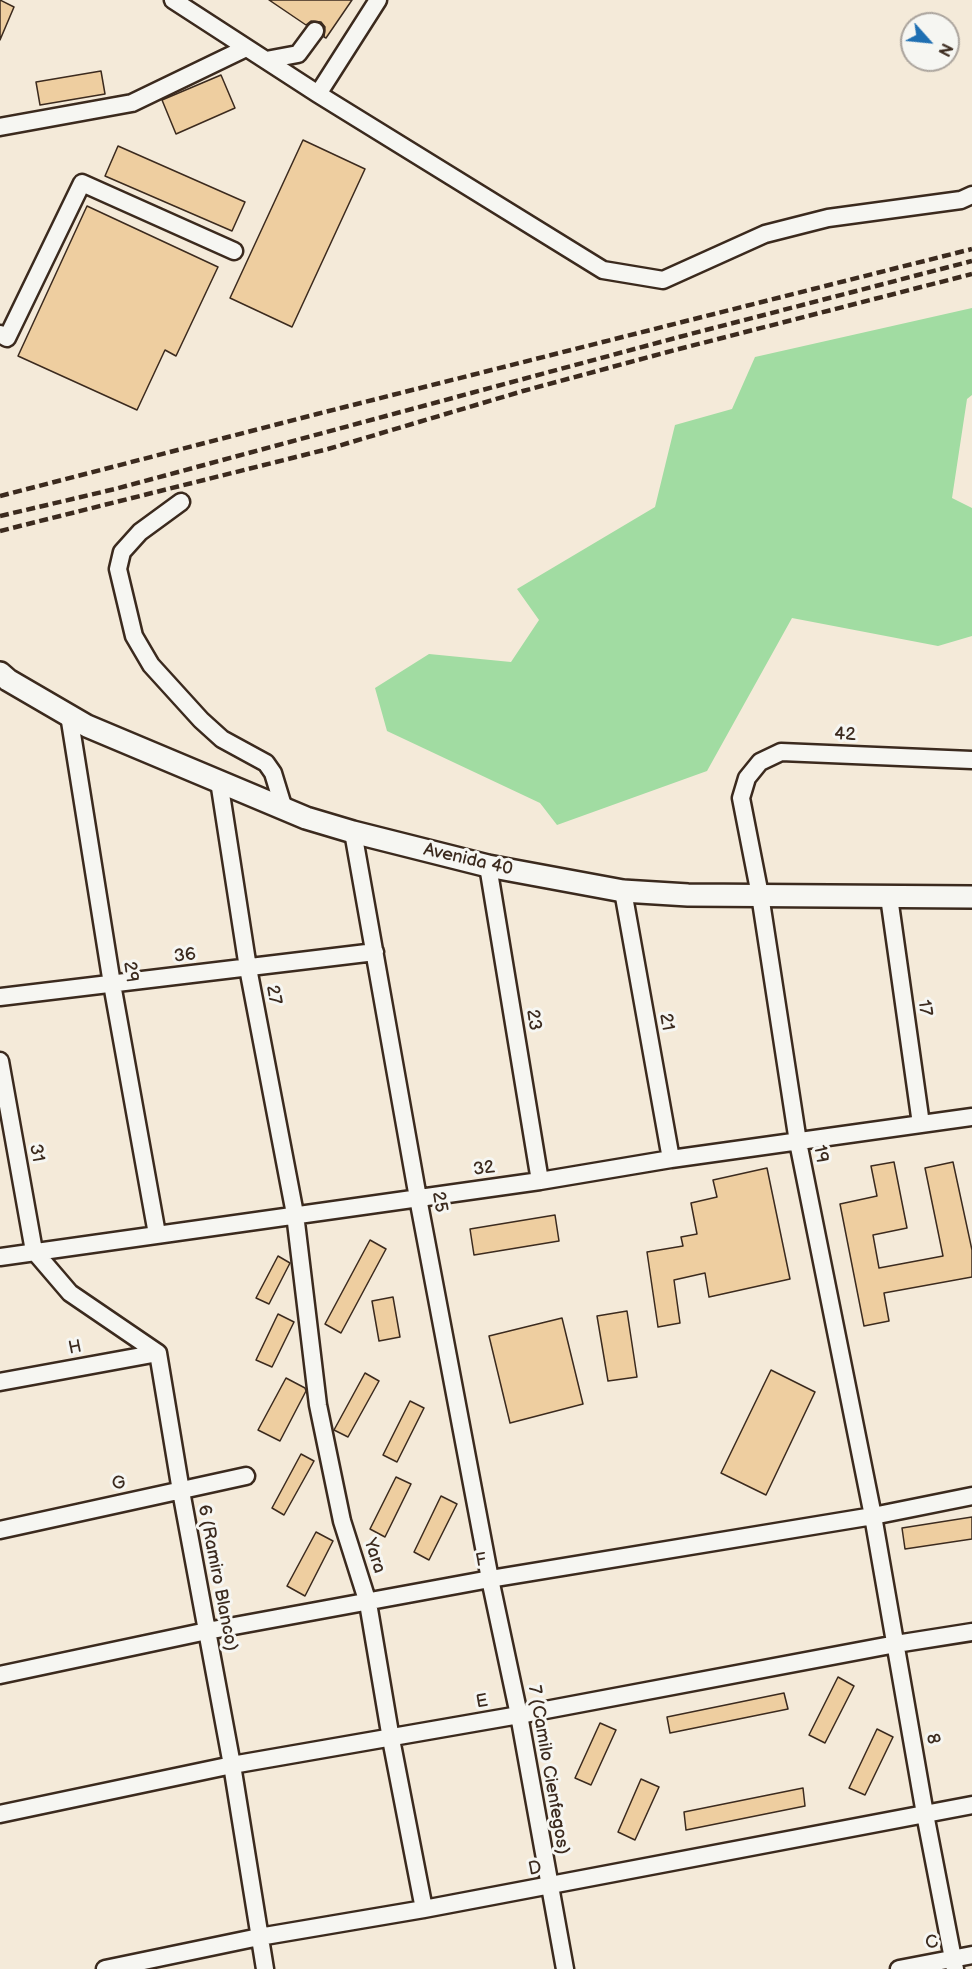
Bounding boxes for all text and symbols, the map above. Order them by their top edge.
north arrow [900,12,960,72]
text: N [934,40,956,59]
street label: 42 [834,724,856,746]
street label: Avenida 40 [421,839,515,881]
street label: 36 [173,944,197,968]
street label: 29 [118,960,142,984]
street label: 27 [261,983,285,1007]
street label: 17 [912,999,936,1017]
street label: 23 [521,1008,545,1032]
street label: 21 [654,1012,678,1032]
street label: 31 [24,1142,48,1164]
street label: 19 [808,1143,832,1165]
street label: 32 [472,1157,496,1181]
street label: 25 [427,1190,451,1214]
street label: H [66,1336,84,1360]
street label: G [110,1472,128,1496]
street label: 6 (Ramiro Blanco) [192,1503,242,1653]
street label: Yara [358,1536,390,1576]
street label: F [474,1549,488,1573]
street label: 7 (Camilo Cienfegos) [523,1684,573,1856]
street label: E [474,1690,490,1714]
street label: 8 [920,1732,944,1746]
street label: D [526,1857,544,1881]
street label: C [924,1931,940,1955]

